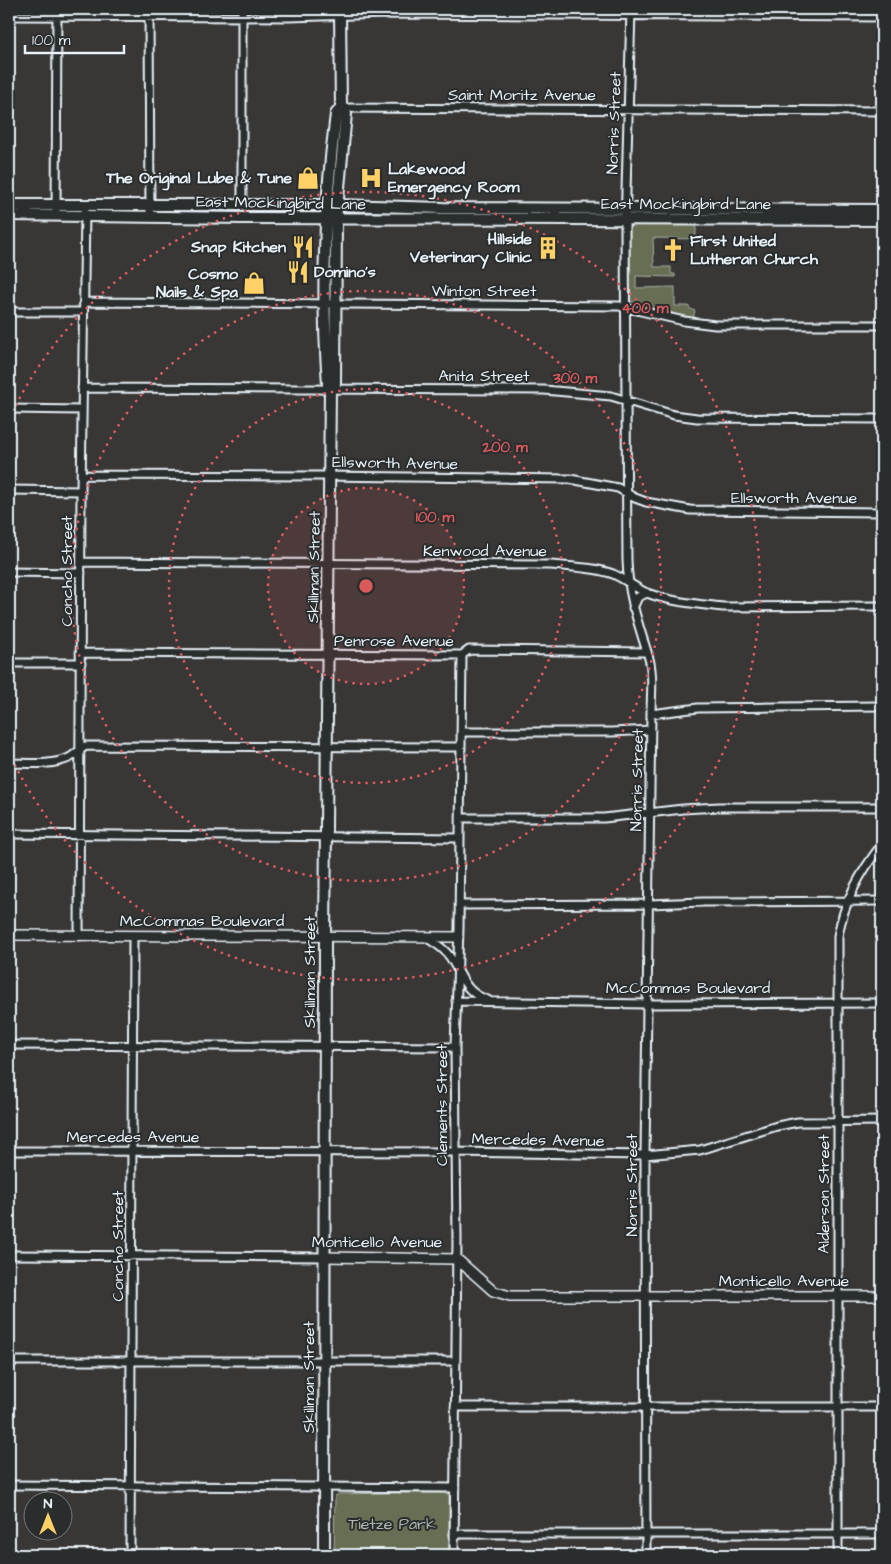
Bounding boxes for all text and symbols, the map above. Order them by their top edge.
scale bar [25,22,124,54]
text: 100 m [32,30,71,51]
street label: Norris Street [601,71,627,175]
street label: Saint Moritz Avenue [448,84,596,106]
place label: Lakewood Emergency Room [388,158,520,200]
shop icon: The Original Lube & Tune [295,165,321,191]
hospital icon: Lakewood Emergency Room [358,165,384,191]
place label: The Original Lube & Tune [105,167,292,191]
street label: East Mockingbird Lane [196,191,367,216]
street label: East Mockingbird Lane [601,193,771,216]
place label: Hillside Veterinary Clinic [409,228,533,269]
place label: First United Lutheran Church [690,230,819,270]
restaurant icon: Snap Kitchen [290,234,316,260]
building icon: Hillside Veterinary Clinic [535,235,561,261]
place label: Snap Kitchen [190,236,286,258]
church icon: First United Lutheran Church [660,237,686,263]
restaurant icon: Domino's [285,259,311,285]
place label: Domino's [314,261,376,283]
place label: Cosmo Nails & Spa [156,263,239,303]
shop icon: Cosmo Nails & Spa [241,270,267,296]
street label: Winton Street [432,280,537,302]
text: 400 m [622,298,669,319]
street label: Anita Street [438,365,530,387]
text: 300 m [552,368,597,389]
text: 200 m [481,437,528,458]
street label: Ellsworth Avenue [332,451,459,475]
street label: Ellsworth Avenue [731,487,857,509]
text: 100 m [416,507,455,528]
street label: Skillman Street [302,510,326,623]
street label: Concho Street [56,515,78,627]
street label: Kenwood Avenue [423,540,547,562]
centre of rings [357,577,375,595]
street label: Penrose Avenue [334,630,454,652]
street label: Norris Street [625,728,649,832]
street label: McCommas Boulevard [120,910,284,932]
street label: Skillman Street [299,916,321,1028]
street label: McCommas Boulevard [606,977,770,999]
street label: Clements Street [431,1044,453,1166]
street label: Mercedes Avenue [67,1126,200,1148]
street label: Mercedes Avenue [471,1128,605,1152]
street label: Norris Street [621,1133,643,1236]
street label: Alderson Street [813,1134,835,1254]
street label: Concho Street [107,1190,129,1302]
street label: Monticello Avenue [312,1231,443,1253]
street label: Monticello Avenue [719,1270,850,1292]
street label: Skillman Street [298,1321,320,1433]
north arrow [22,1492,72,1542]
text: N [44,1494,53,1514]
park label: Tietze Park [348,1513,436,1535]

